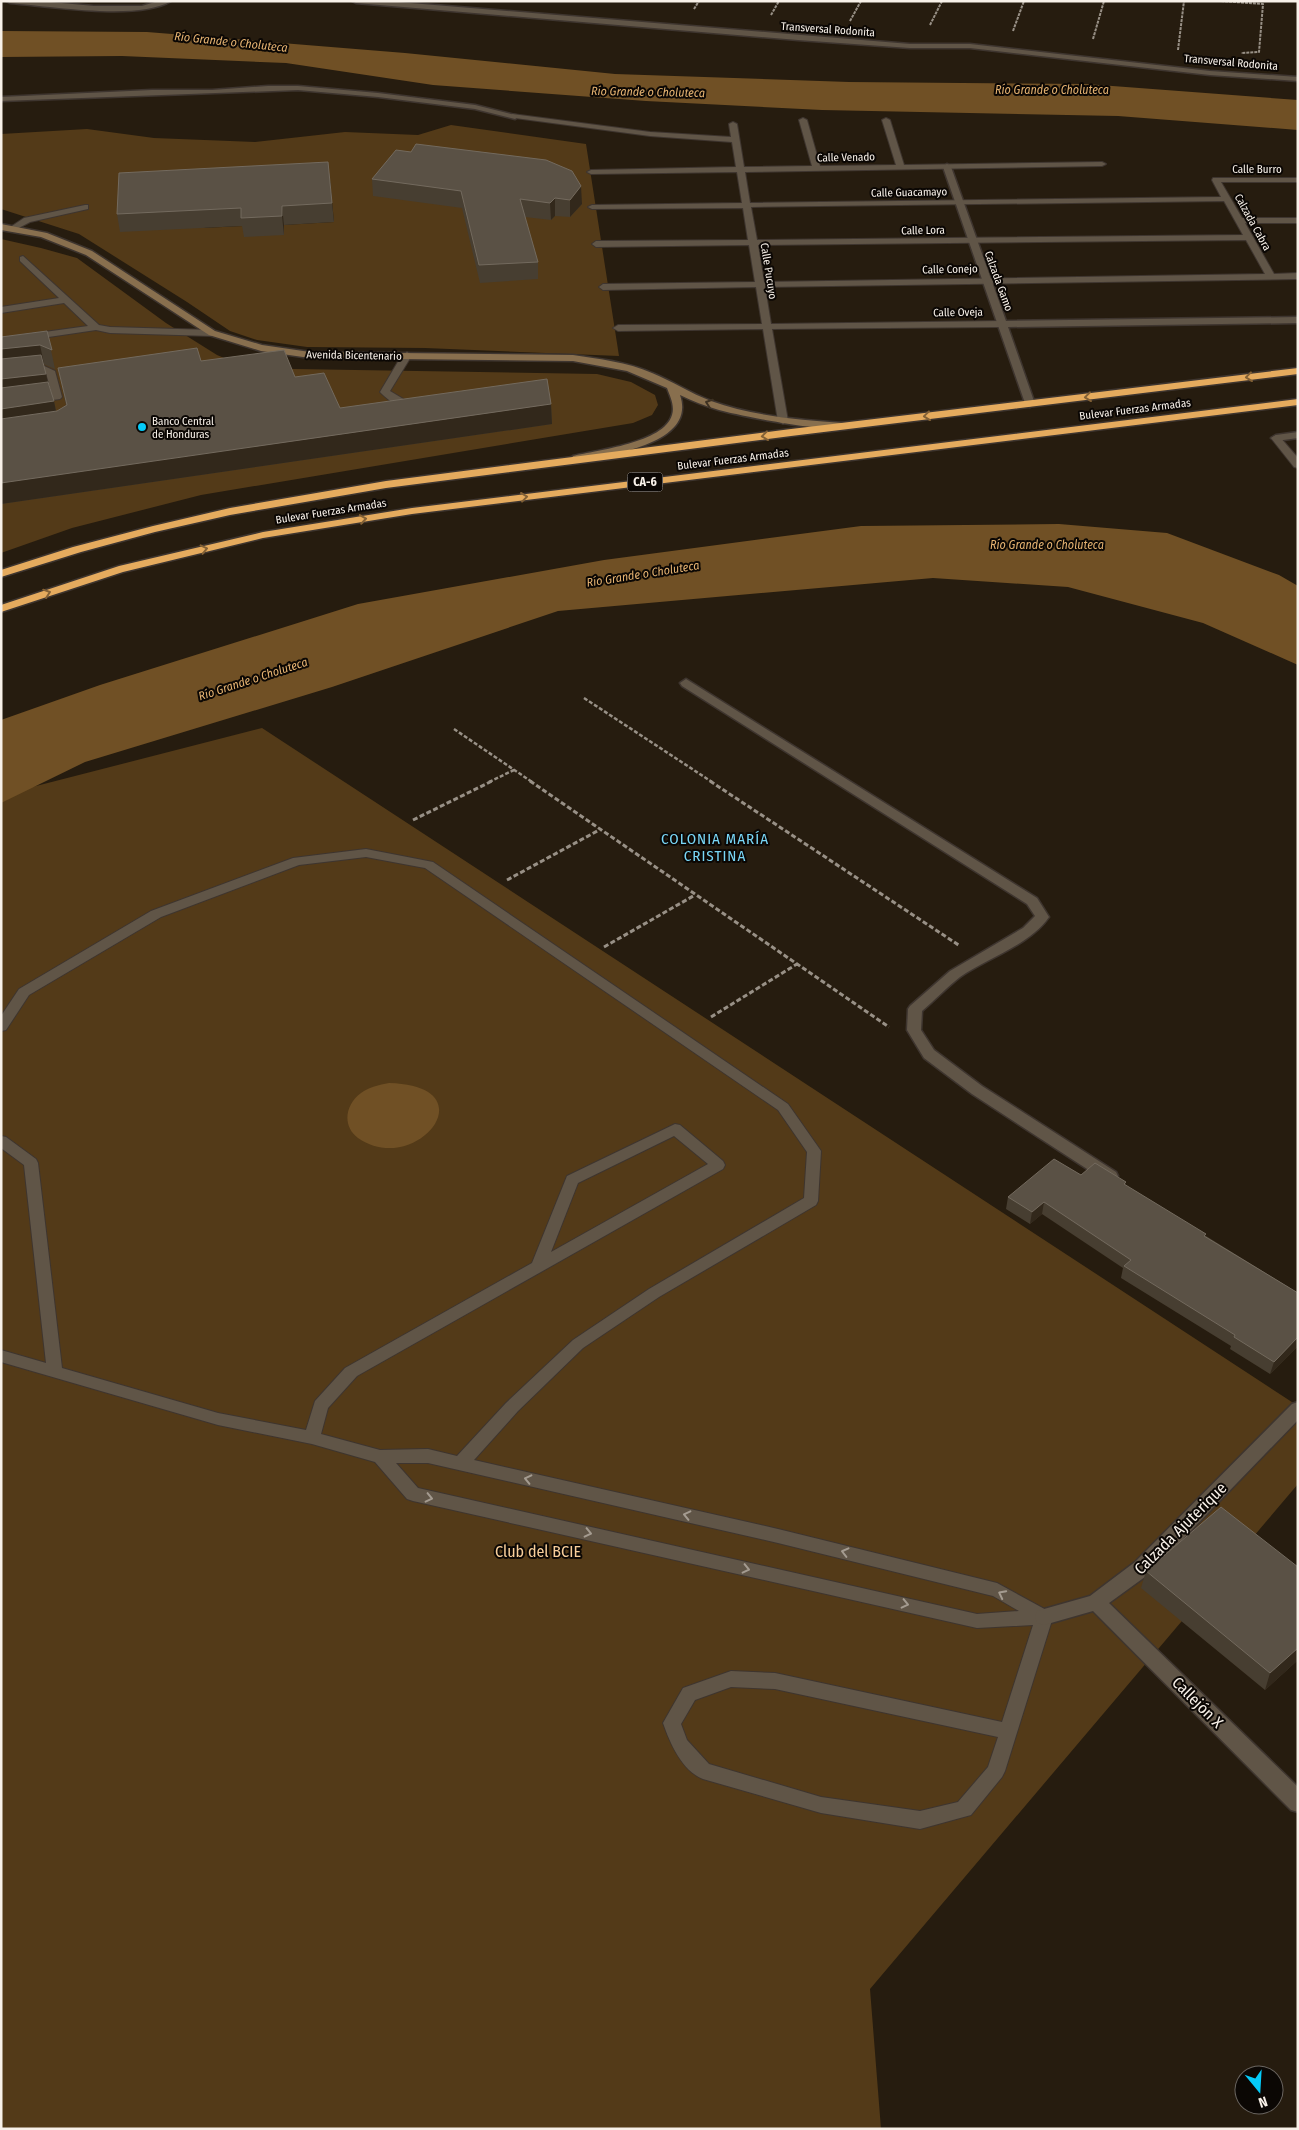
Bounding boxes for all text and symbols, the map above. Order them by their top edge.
street label: Transversal Rodonita [781,20,875,39]
water label: Río Grande o Choluteca [174,29,288,55]
street label: Transversal Rodonita [1183,52,1278,73]
water label: Río Grande o Choluteca [995,83,1109,97]
water label: Río Grande o Choluteca [591,84,705,100]
street label: Calle Venado [817,150,875,165]
street label: Calle Burro [1232,163,1282,176]
street label: Calle Guacamayo [871,185,947,200]
street label: Calzada Cabra [1232,192,1273,253]
street label: Calle Lora [901,224,945,237]
street label: Calle Pucuyo [758,242,779,300]
street label: Calzada Gamo [982,249,1016,313]
street label: Calle Conejo [922,263,978,276]
street label: Calle Oveja [933,306,983,319]
street label: Avenida Bicentenario [306,348,402,363]
one-way arrow [1245,371,1253,382]
one-way arrow [1084,391,1092,402]
street label: Bulevar Fuerzas Armadas [1079,396,1192,423]
one-way arrow [705,399,714,409]
one-way arrow [922,410,930,421]
place label: Banco Central de Honduras [152,415,214,441]
marker: Banco Central de Honduras [136,421,148,433]
one-way arrow [761,430,769,441]
street label: Bulevar Fuerzas Armadas [677,446,790,473]
road number: CA-6 [628,472,662,492]
one-way arrow [521,492,529,503]
street label: Bulevar Fuerzas Armadas [275,496,388,527]
one-way arrow [360,514,368,525]
water label: Río Grande o Choluteca [990,538,1104,552]
one-way arrow [199,544,208,555]
water label: Río Grande o Choluteca [586,558,700,590]
one-way arrow [43,589,51,599]
water label: Río Grande o Choluteca [197,655,309,703]
district label: COLONIA MARÍA CRISTINA [661,830,769,865]
one-way arrow [524,1474,533,1485]
street label: Calzada Ajuterique [1130,1478,1230,1578]
one-way arrow [425,1492,434,1503]
one-way arrow [682,1510,691,1521]
one-way arrow [583,1527,592,1538]
park label: Club del BCIE [495,1542,581,1561]
one-way arrow [841,1548,849,1558]
one-way arrow [742,1563,751,1573]
one-way arrow [998,1589,1007,1600]
one-way arrow [901,1598,909,1609]
street label: Callejón X [1168,1673,1227,1732]
north arrow [1234,2065,1284,2115]
text: N [1256,2093,1269,2111]

